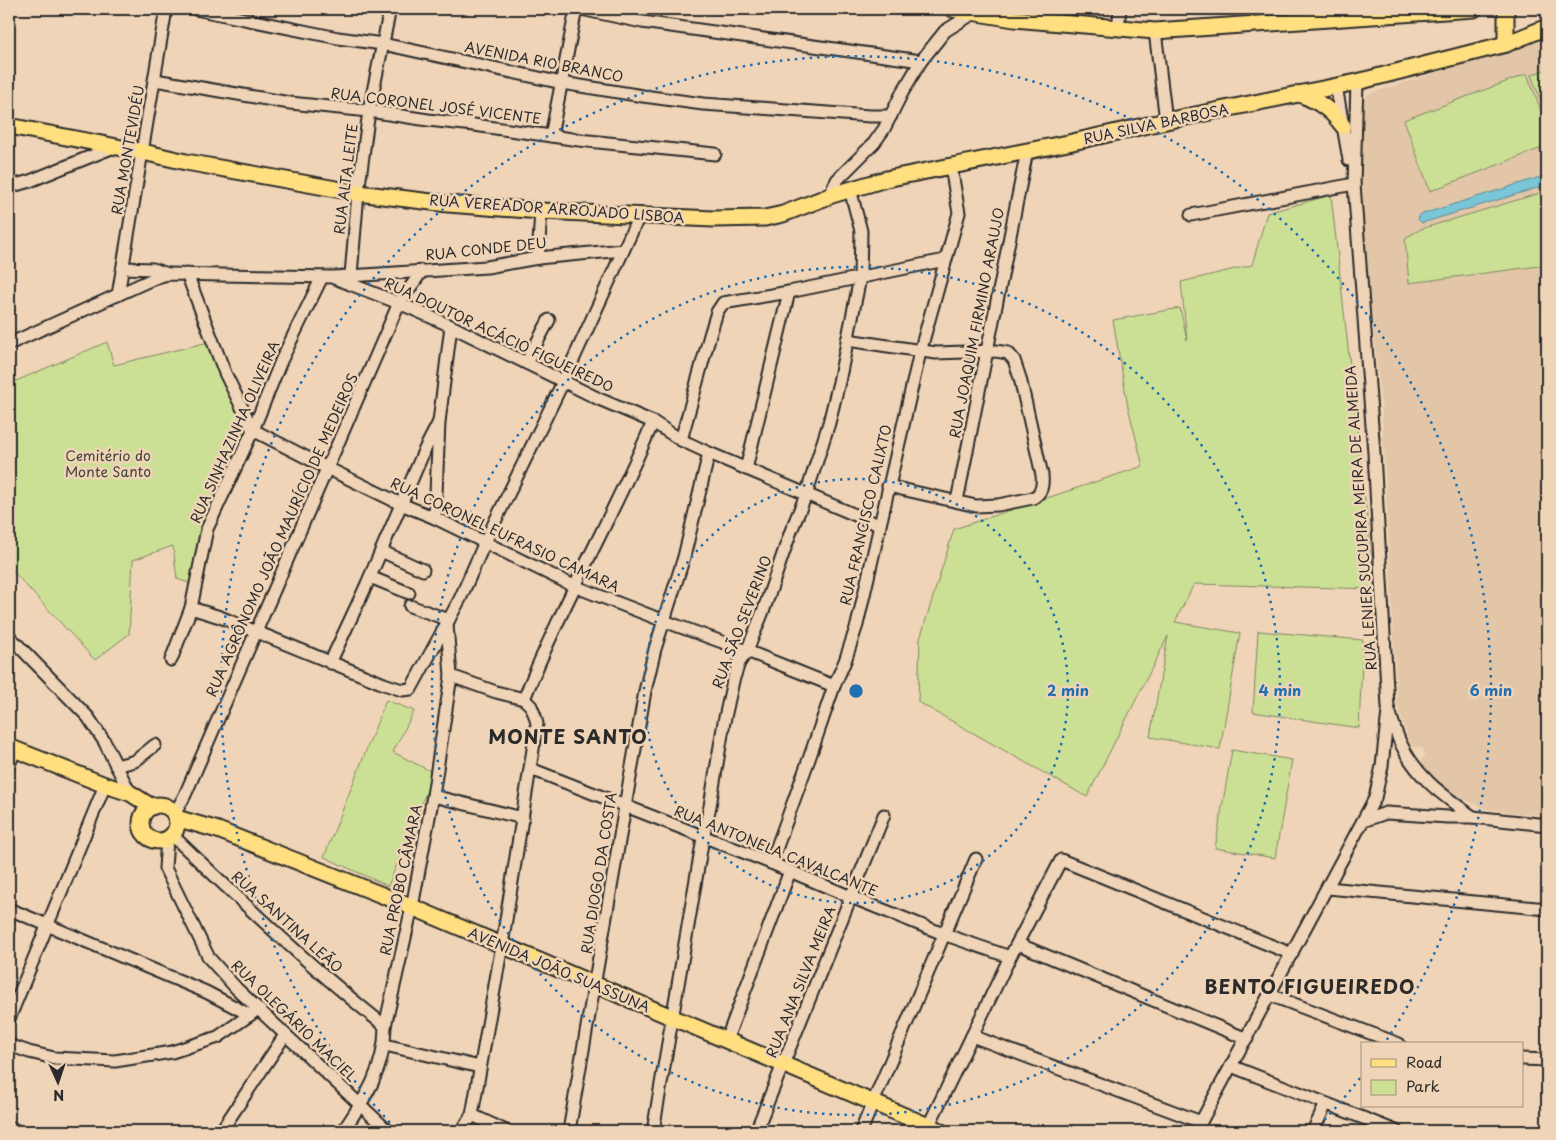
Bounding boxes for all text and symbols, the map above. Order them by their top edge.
street label: AVENIDA RIO BRANCO [463,36,625,87]
street label: RUA CORONEL JOSÉ VICENTE [330,82,543,129]
street label: RUA MONTEVIDÉU [106,83,149,216]
street label: RUA SILVA BARBOSA [1082,98,1230,149]
street label: RUA ALTA LEITE [328,122,363,236]
street label: RUA VEREADOR ARROJADO LISBOA [429,189,685,228]
street label: RUA JOAQUIM FIRMINO ARAUJO [944,206,1009,440]
street label: RUA CONDE DEU [424,232,548,265]
street label: RUA DOUTOR ACÁCIO FIGUEIREDO [381,272,617,397]
street label: RUA SINHAZINHA OLIVEIRA [185,337,285,527]
street label: RUA LENIER SUCUPIRA MEIRA DE ALMEIDA [1339,365,1382,671]
street label: RUA AGRÔNOMO JOÃO MAURÍCIO DE MEDEIROS [200,370,363,700]
street label: RUA FRANCISCO CALIXTO [834,422,897,607]
park label: Cemitério do Monte Santo [65,445,151,482]
street label: RUA CORONEL EUFRASIO CAMARA [387,472,624,597]
street label: RUA SÃO SEVERINO [706,552,777,691]
text: 2 min [1047,678,1089,701]
text: 4 min [1259,678,1301,701]
text: 6 min [1470,678,1512,701]
centre of rings [847,682,865,700]
district label: MONTE SANTO [488,722,648,750]
street label: RUA DIOGO DA COSTA [575,790,622,955]
street label: RUA ANTONELA CAVALCANTE [671,800,881,901]
street label: RUA PROBO CÂMARA [374,802,427,957]
street label: RUA SANTINA LEÃO [227,866,348,977]
street label: RUA ANA SILVA MEIRA [760,903,841,1061]
street label: AVENIDA JOÃO SUASSUNA [465,922,654,1018]
street label: RUA OLEGÁRIO MACIEL [227,955,362,1087]
district label: BENTO FIGUEIREDO [1205,972,1415,1000]
legend [1361,1042,1524,1108]
text: Road [1406,1050,1442,1073]
north arrow [32,1058,82,1108]
text: Park [1406,1074,1440,1097]
text: N [53,1085,65,1106]

